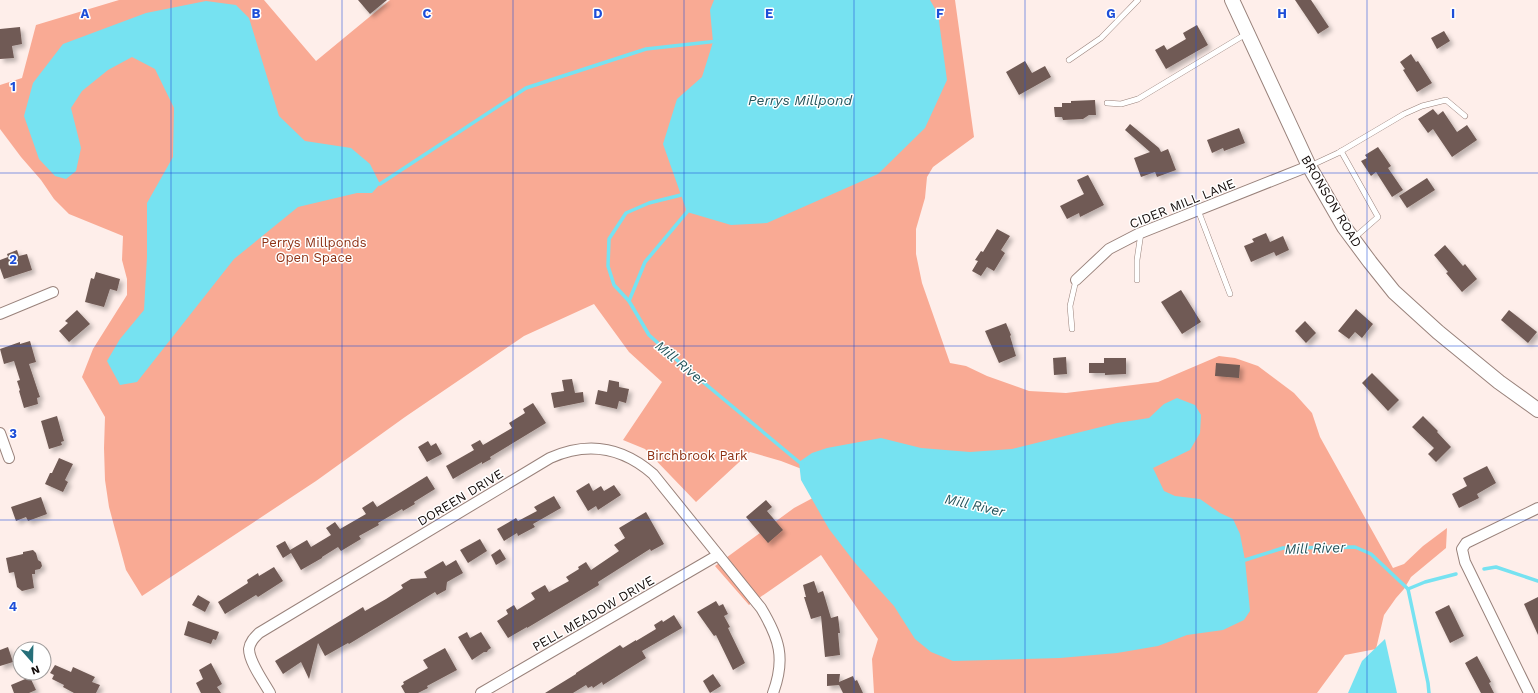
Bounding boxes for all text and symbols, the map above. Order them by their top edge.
text: A [81,6,90,21]
text: B [252,6,261,21]
text: C [423,6,432,21]
text: D [593,6,603,21]
text: E [765,6,773,21]
text: F [936,6,944,21]
text: G [1106,6,1116,21]
text: H [1277,6,1287,21]
text: I [1451,6,1455,21]
text: 1 [10,79,16,94]
water label: Perrys Millpond [748,92,852,108]
street label: BRONSON ROAD [1298,153,1365,250]
street label: CIDER MILL LANE [1127,175,1237,231]
park label: Perrys Millponds Open Space [261,235,367,265]
text: 2 [9,252,17,267]
water label: Mill River [652,337,710,389]
text: 3 [9,426,17,441]
park label: Birchbrook Park [647,448,748,463]
street label: DOREEN DRIVE [415,466,506,529]
water label: Mill River [943,490,1007,520]
water label: Mill River [1284,539,1346,557]
street label: PELL MEADOW DRIVE [530,572,657,654]
text: 4 [9,599,18,614]
north arrow [12,641,52,681]
text: N [29,662,41,677]

